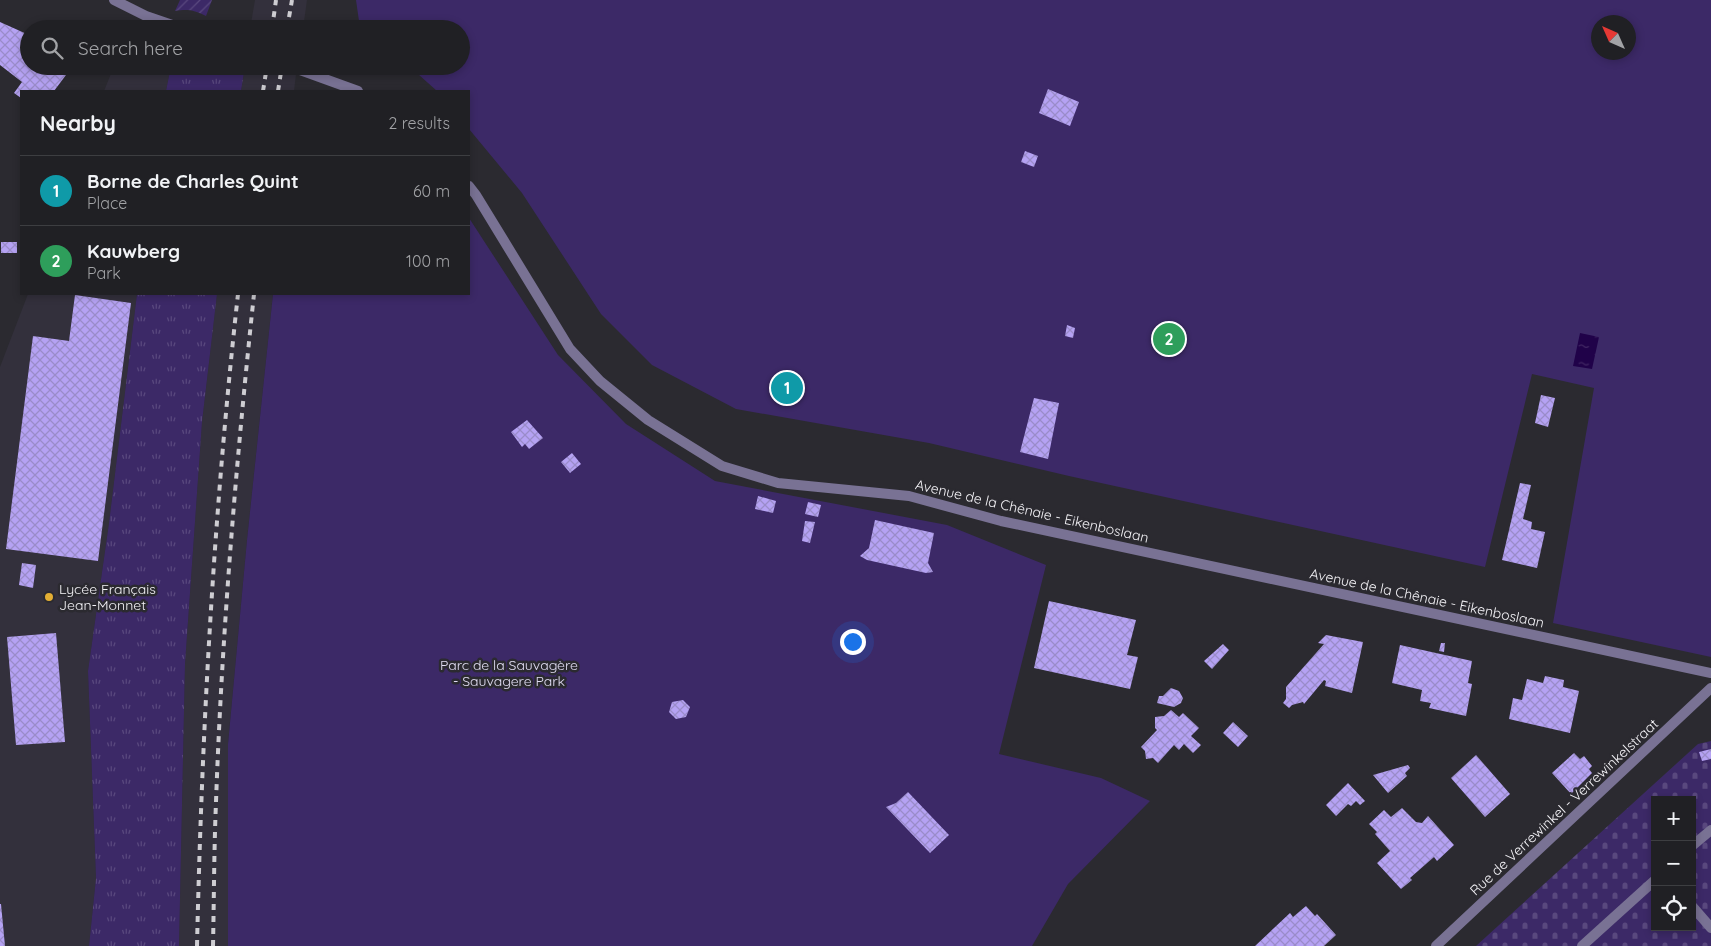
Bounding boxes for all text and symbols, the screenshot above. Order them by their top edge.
north arrow [1591,15,1636,60]
search box [20,20,470,75]
icon: search [38,34,66,62]
text: Search here [78,36,183,60]
text: Nearby [40,110,116,136]
text: 2 results [388,113,450,133]
text: Borne de Charles Quint [87,169,299,193]
text: 1 [53,181,59,201]
text: 60 m [413,181,450,201]
text: Place [87,193,127,213]
text: Kauwberg [87,239,180,263]
text: 2 [51,251,61,271]
text: 100 m [406,251,450,271]
text: Park [87,263,121,283]
pin: 2 [1153,320,1185,358]
pin: 1 [771,369,803,407]
street label: Avenue de la Chênaie - Eikenboslaan [913,475,1151,547]
street label: Avenue de la Chênaie - Eikenboslaan [1308,564,1546,632]
place label: Lycée Français Jean-Monnet [59,580,156,614]
marker: Lycée Français Jean-Monnet [43,591,55,603]
your location [840,629,866,655]
park label: Parc de la Sauvagère - Sauvagere Park [440,656,578,690]
street label: Rue de Verrewinkel - Verrewinkelstraat [1466,715,1662,899]
map controls [1651,796,1696,931]
button: + [1651,796,1696,841]
button: − [1651,841,1696,886]
button: locate [1651,886,1696,931]

